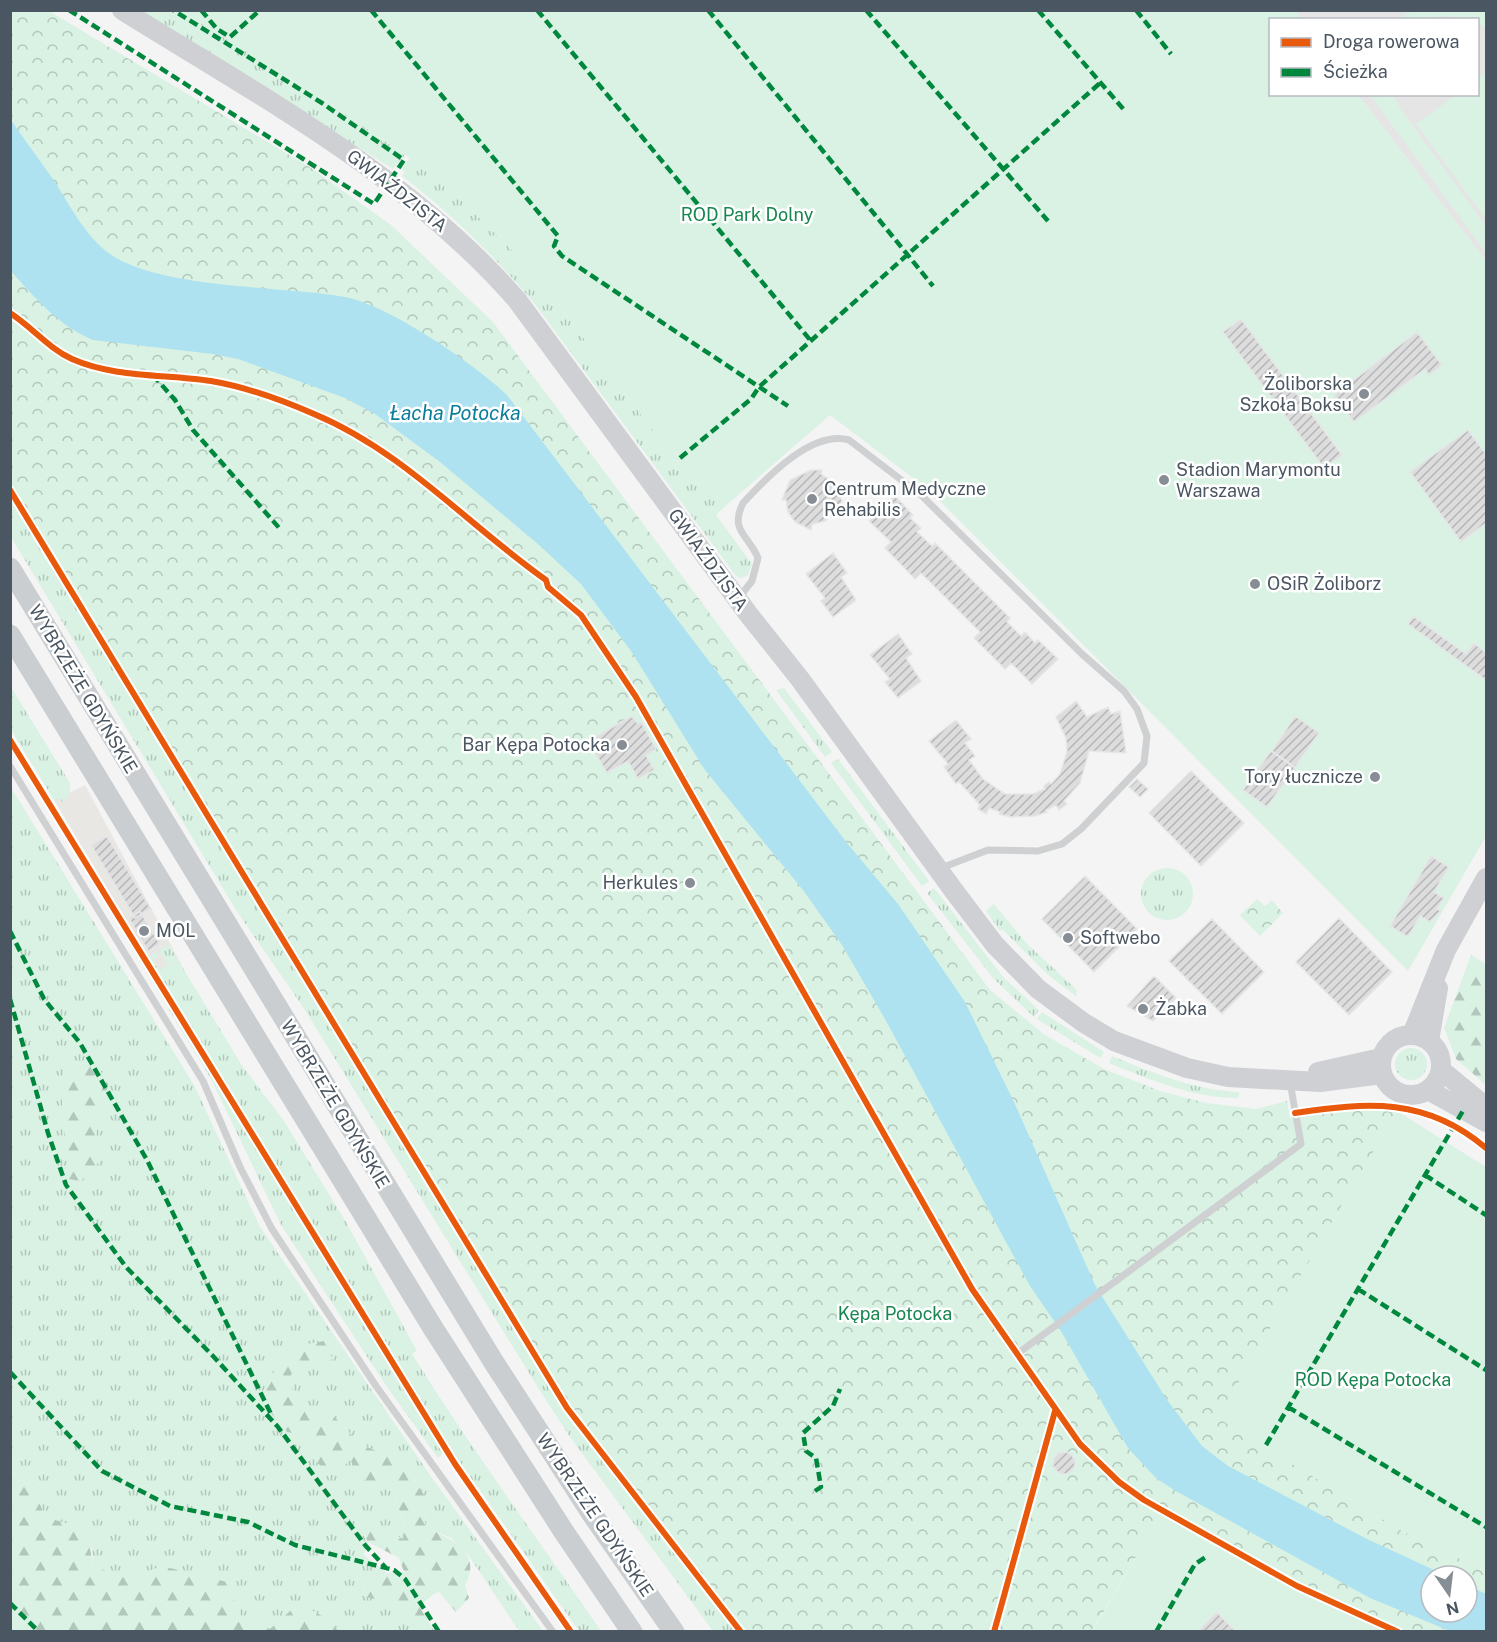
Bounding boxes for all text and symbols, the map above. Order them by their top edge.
legend [1269,18,1479,96]
text: Droga rowerowa [1323,31,1459,52]
text: Ścieżka [1323,60,1388,82]
street label: GWIAŹDZISTA [343,144,452,236]
park label: ROD Park Dolny [681,204,814,225]
place label: Żoliborska Szkoła Boksu [1239,372,1352,415]
marker: Żoliborska Szkoła Boksu [1357,387,1371,401]
water label: Łacha Potocka [389,401,521,425]
place label: Stadion Marymontu Warszawa [1176,459,1341,501]
marker: Stadion Marymontu Warszawa [1157,473,1171,487]
place label: Centrum Medyczne Rehabilis [824,478,986,520]
marker: Centrum Medyczne Rehabilis [805,492,819,506]
street label: GWIAŹDZISTA [664,504,753,615]
place label: OSiR Żoliborz [1267,572,1381,594]
marker: OSiR Żoliborz [1248,577,1262,591]
street label: WYBRZEŻE GDYŃSKIE [25,600,143,777]
place label: Bar Kępa Potocka [462,734,610,755]
marker: Bar Kępa Potocka [615,738,629,752]
place label: Tory łucznicze [1244,766,1363,787]
marker: Tory łucznicze [1368,770,1382,784]
place label: Herkules [602,872,678,893]
marker: Herkules [683,876,697,890]
place label: MOL [156,920,196,941]
marker: MOL [137,924,151,938]
place label: Softwebo [1080,927,1160,948]
marker: Softwebo [1061,931,1075,945]
place label: Żabka [1155,997,1207,1019]
marker: Żabka [1136,1002,1150,1016]
street label: WYBRZEŻE GDYŃSKIE [277,1015,395,1192]
park label: Kępa Potocka [838,1303,952,1324]
park label: ROD Kępa Potocka [1295,1369,1451,1390]
street label: WYBRZEŻE GDYŃSKIE [533,1428,659,1601]
north arrow [1419,1564,1479,1624]
text: N [1444,1597,1461,1619]

